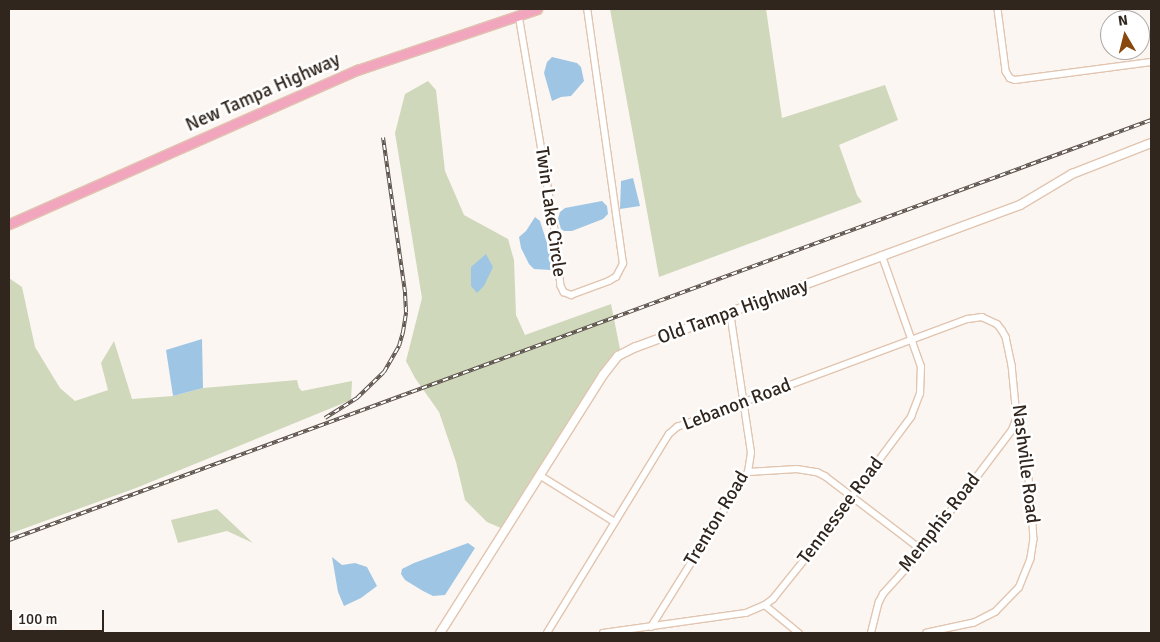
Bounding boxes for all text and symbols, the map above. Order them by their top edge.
north arrow [1100,10,1150,60]
text: N [1117,12,1129,30]
street label: New Tampa Highway [182,49,344,137]
street label: Twin Lake Circle [530,146,570,278]
street label: Old Tampa Highway [655,274,811,350]
street label: Lebanon Road [680,374,794,436]
street label: Nashville Road [1006,403,1044,525]
street label: Tennessee Road [793,453,889,569]
street label: Trenton Road [680,467,754,571]
street label: Memphis Road [894,469,986,577]
scale bar [12,600,106,632]
text: 100 m [18,610,58,628]

